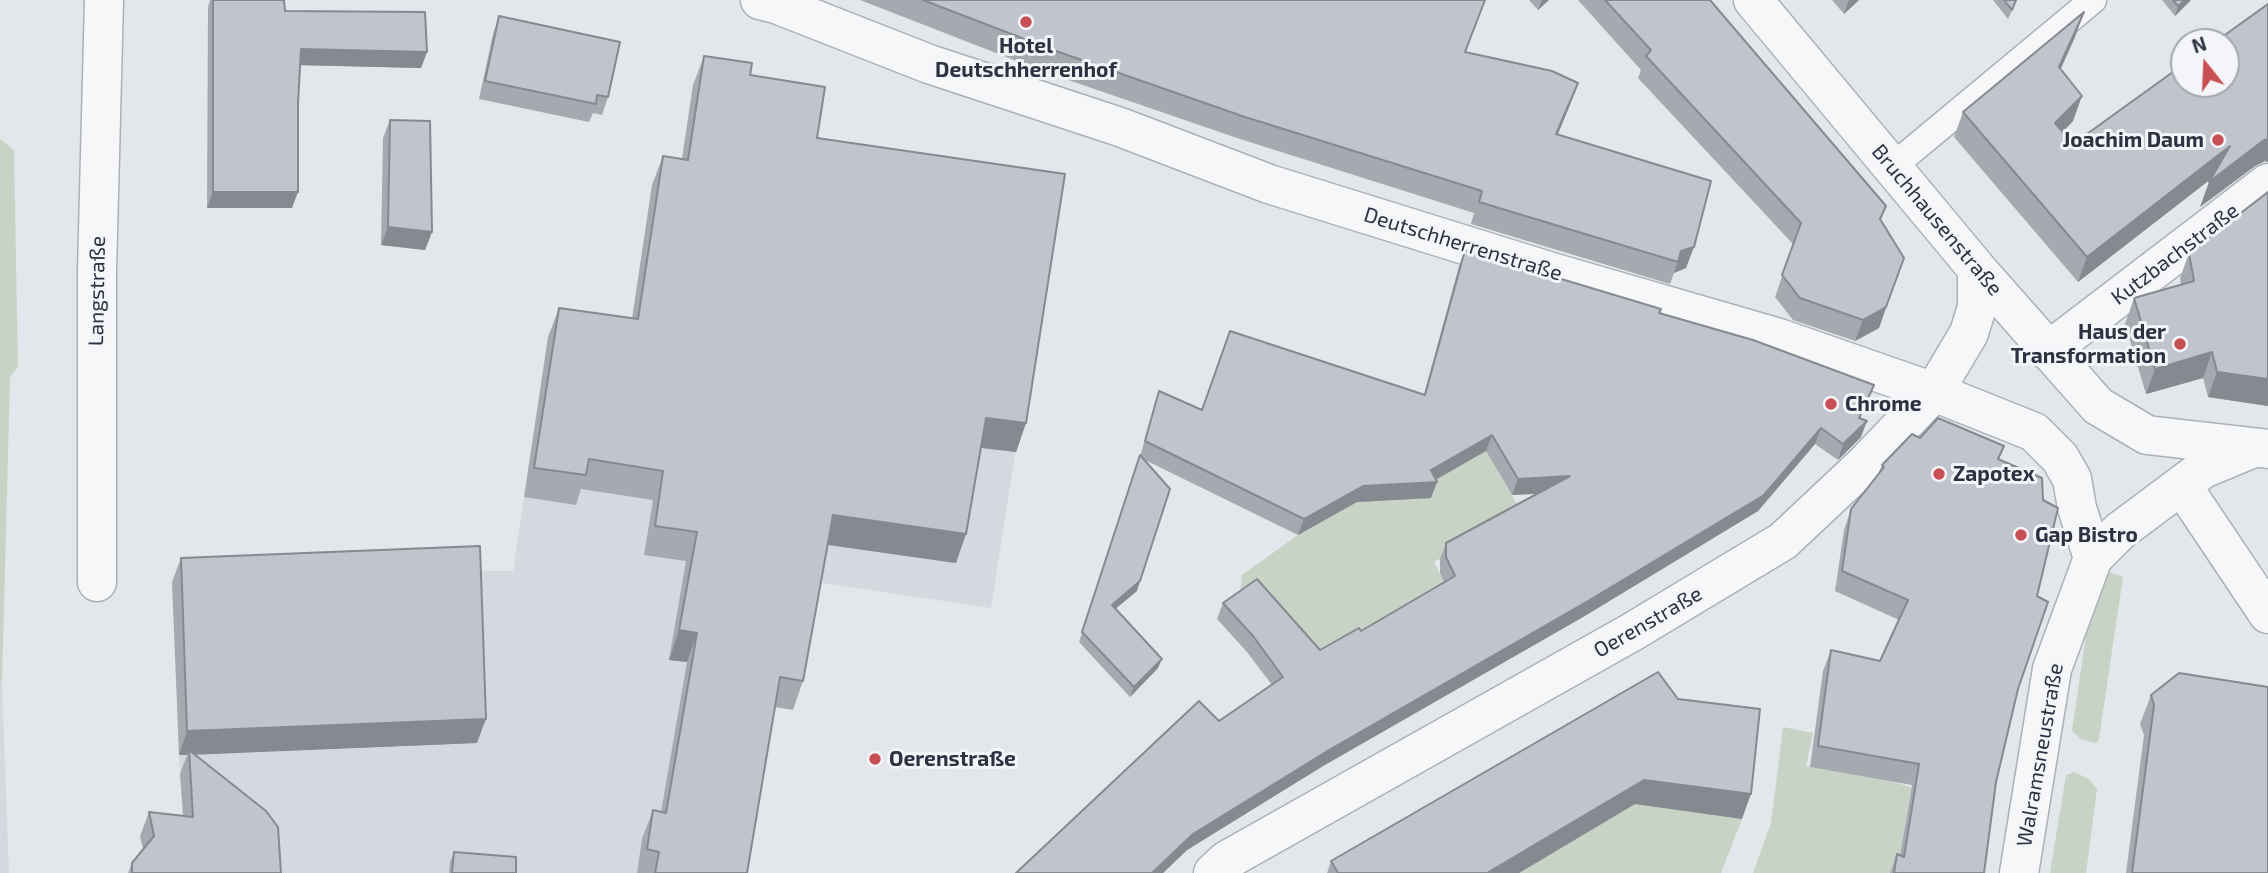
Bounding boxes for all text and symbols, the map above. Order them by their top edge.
marker: Hotel Deutschherrenhof [1018,14,1034,30]
north arrow [2170,28,2240,98]
text: N [2189,31,2209,58]
place label: Hotel Deutschherrenhof [935,33,1117,83]
place label: Joachim Daum [2062,127,2204,153]
marker: Joachim Daum [2210,132,2226,148]
street label: Bruchhausenstraße [1866,139,2008,301]
street label: Kutzbachstraße [2106,198,2244,310]
street label: Deutschherrenstraße [1361,202,1565,286]
street label: Langstraße [83,236,111,346]
place label: Haus der Transformation [2011,319,2166,369]
marker: Haus der Transformation [2172,336,2188,352]
place label: Chrome [1845,391,1921,417]
marker: Chrome [1823,396,1839,412]
place label: Zapotex [1953,461,2035,487]
marker: Zapotex [1931,466,1947,482]
place label: Gap Bistro [2035,522,2138,548]
marker: Gap Bistro [2013,527,2029,543]
street label: Oerenstraße [1589,581,1707,663]
street label: Walramsneustraße [2011,661,2069,849]
place label: Oerenstraße [889,746,1016,772]
marker: Oerenstraße [867,751,883,767]

